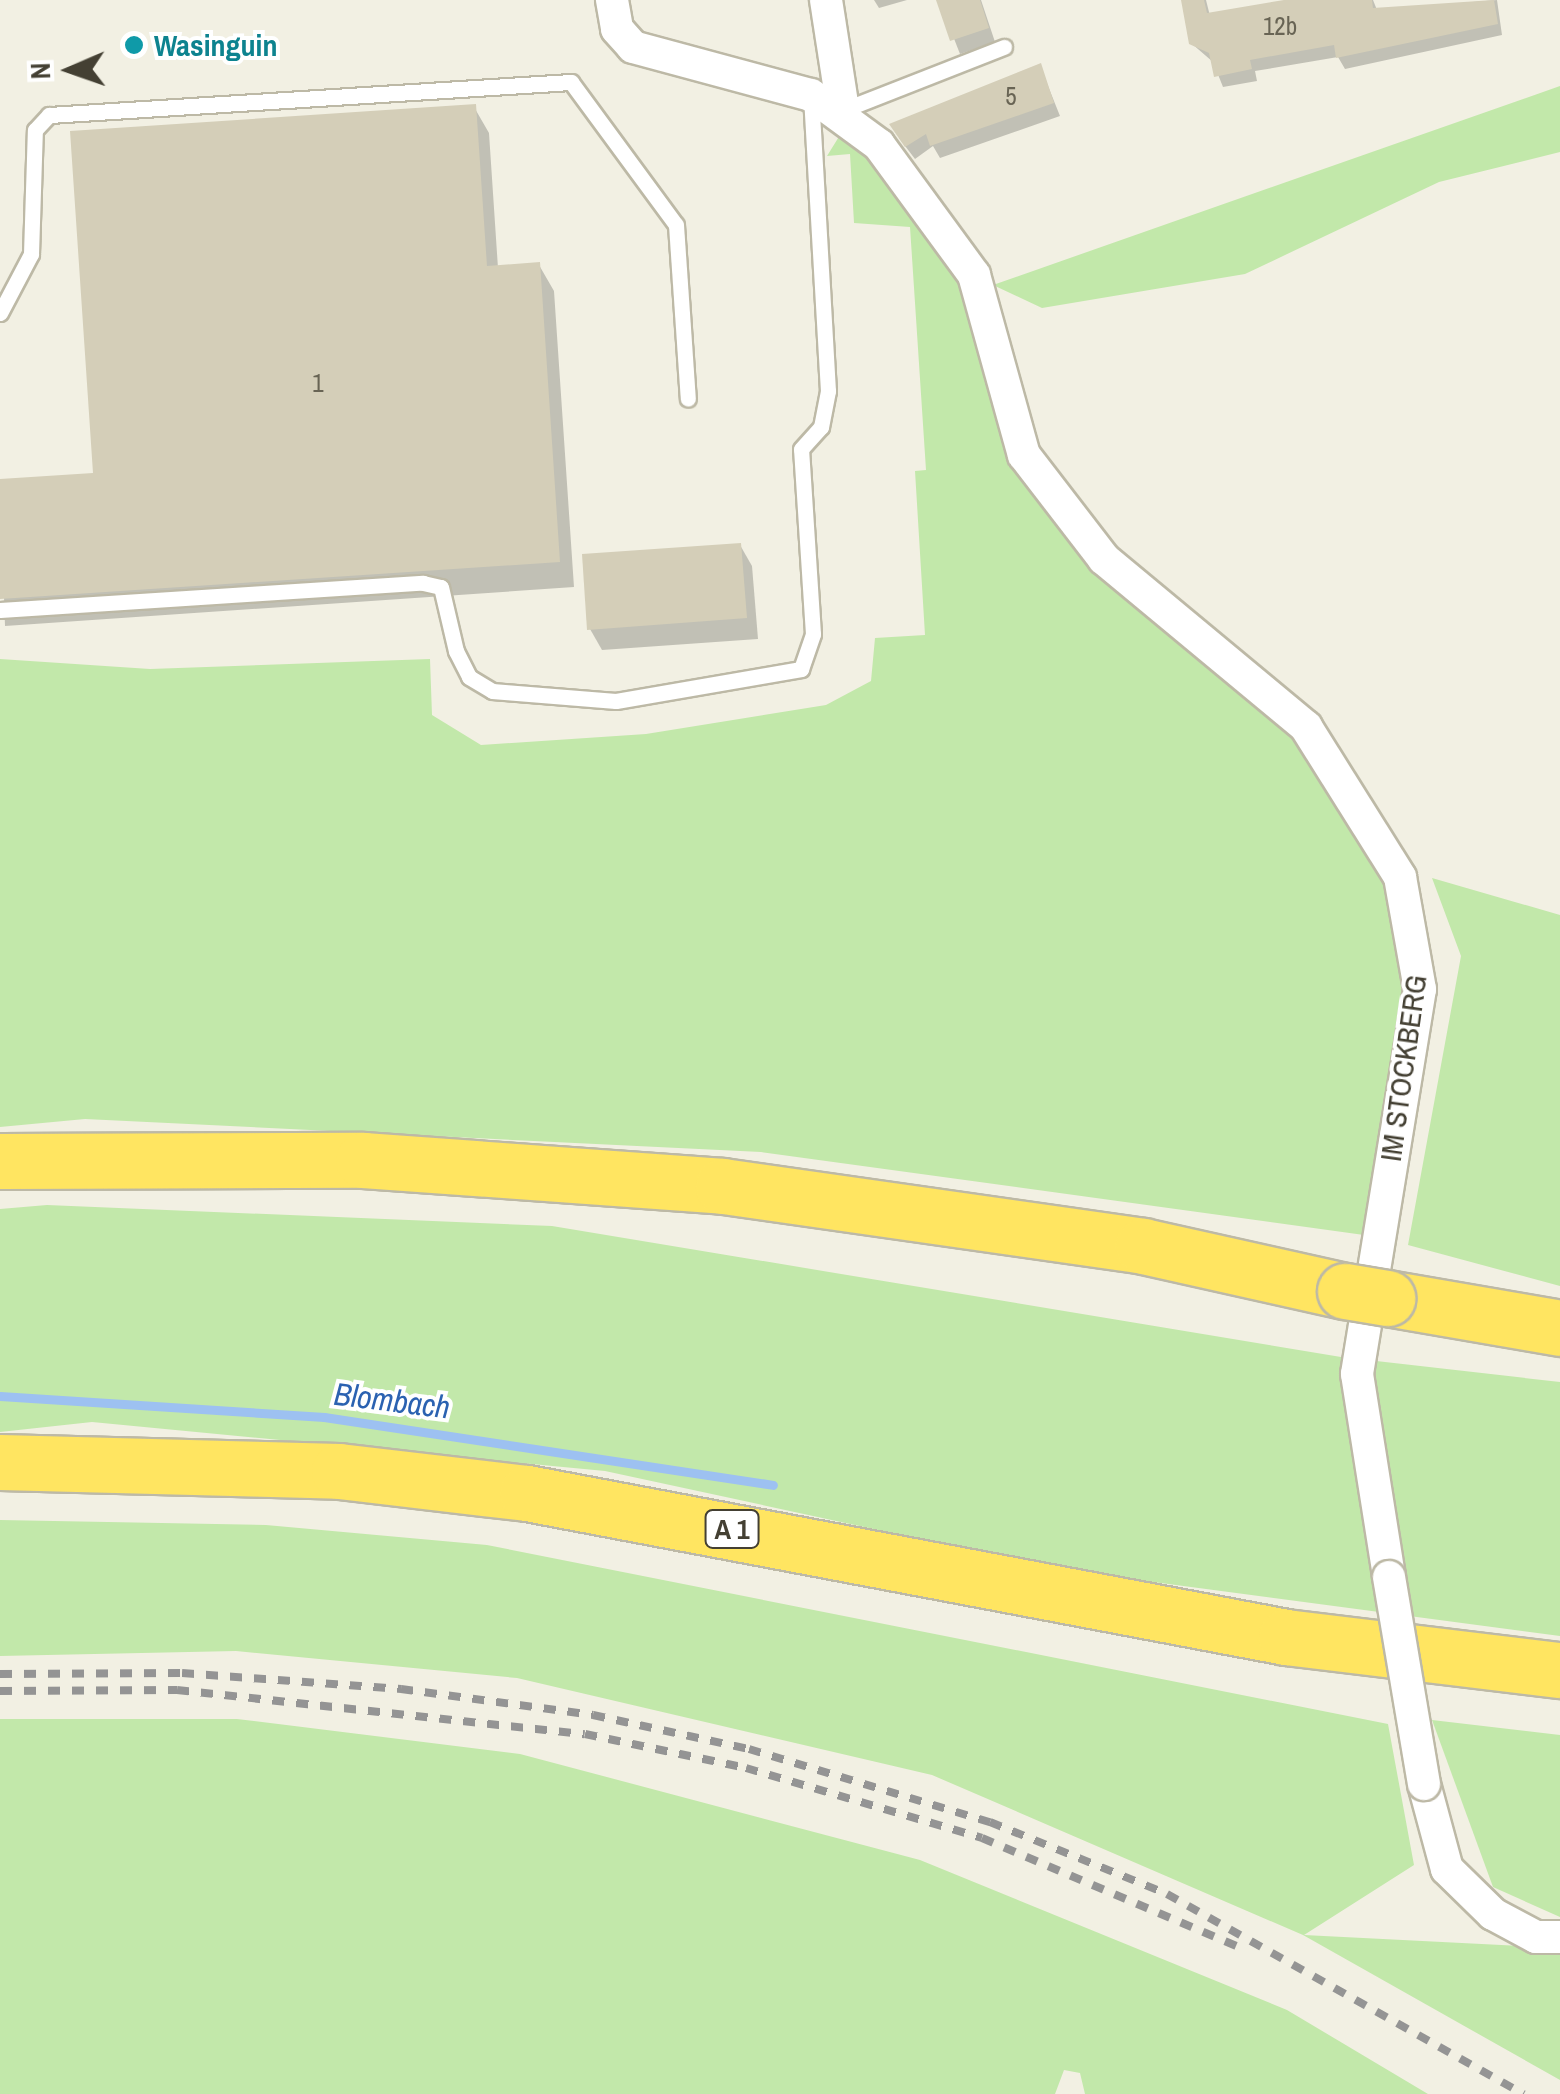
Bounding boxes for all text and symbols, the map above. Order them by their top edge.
house number: 12b [1263,11,1297,41]
north arrow [20,20,120,120]
place label: Wasinguin [154,27,277,63]
marker: Wasinguin [123,34,145,56]
text: N [21,62,59,80]
house number: 5 [1005,81,1017,111]
house number: 1 [312,368,324,398]
street label: IM STOCKBERG [1372,972,1434,1164]
water label: Blombach [332,1375,452,1427]
road number: A 1 [702,1506,762,1552]

